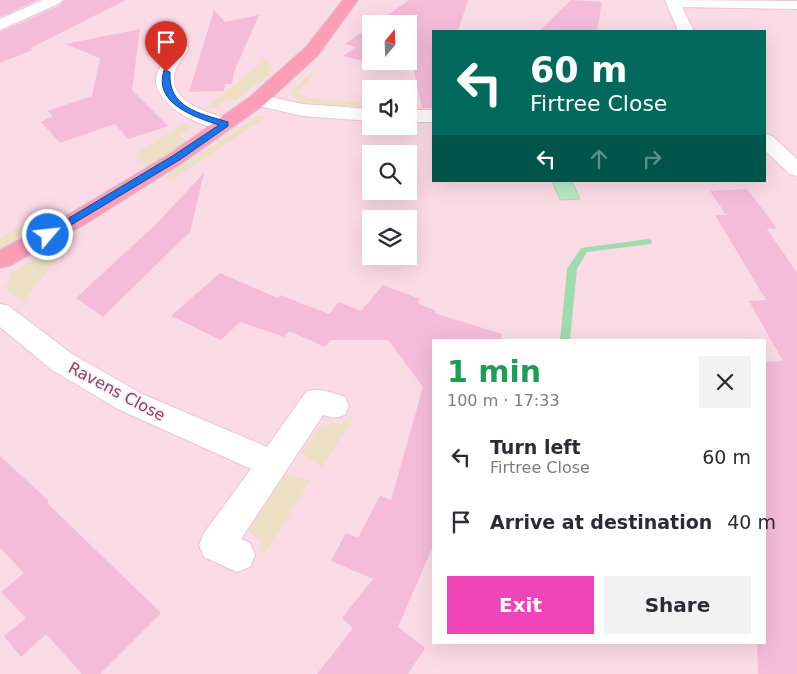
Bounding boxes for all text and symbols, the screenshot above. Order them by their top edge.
north arrow [362,15,418,70]
map controls [362,15,417,265]
pin [145,21,187,72]
icon: arrive [152,28,180,56]
icon: left [447,50,512,115]
text: 60 m [530,50,627,90]
button: sound [362,80,417,135]
text: Firtree Close [530,91,667,116]
button: search [362,145,417,200]
icon: left [532,145,560,173]
icon: ahead [585,145,613,173]
icon: right [638,145,666,173]
position arrow [21,208,73,260]
button: layers [362,210,417,265]
text: 1 min [447,354,541,389]
button: close [699,356,751,408]
street label: Ravens Close [65,358,168,425]
text: 100 m · 17:33 [447,391,560,410]
text: Turn left [490,436,581,458]
icon: left [447,443,475,471]
text: 60 m [702,446,751,468]
text: Firtree Close [490,458,590,477]
icon: arrive [447,508,475,536]
text: Arrive at destination [490,511,712,533]
text: 40 m [727,511,776,533]
button: Exit [447,576,594,634]
button: Share [604,576,751,634]

